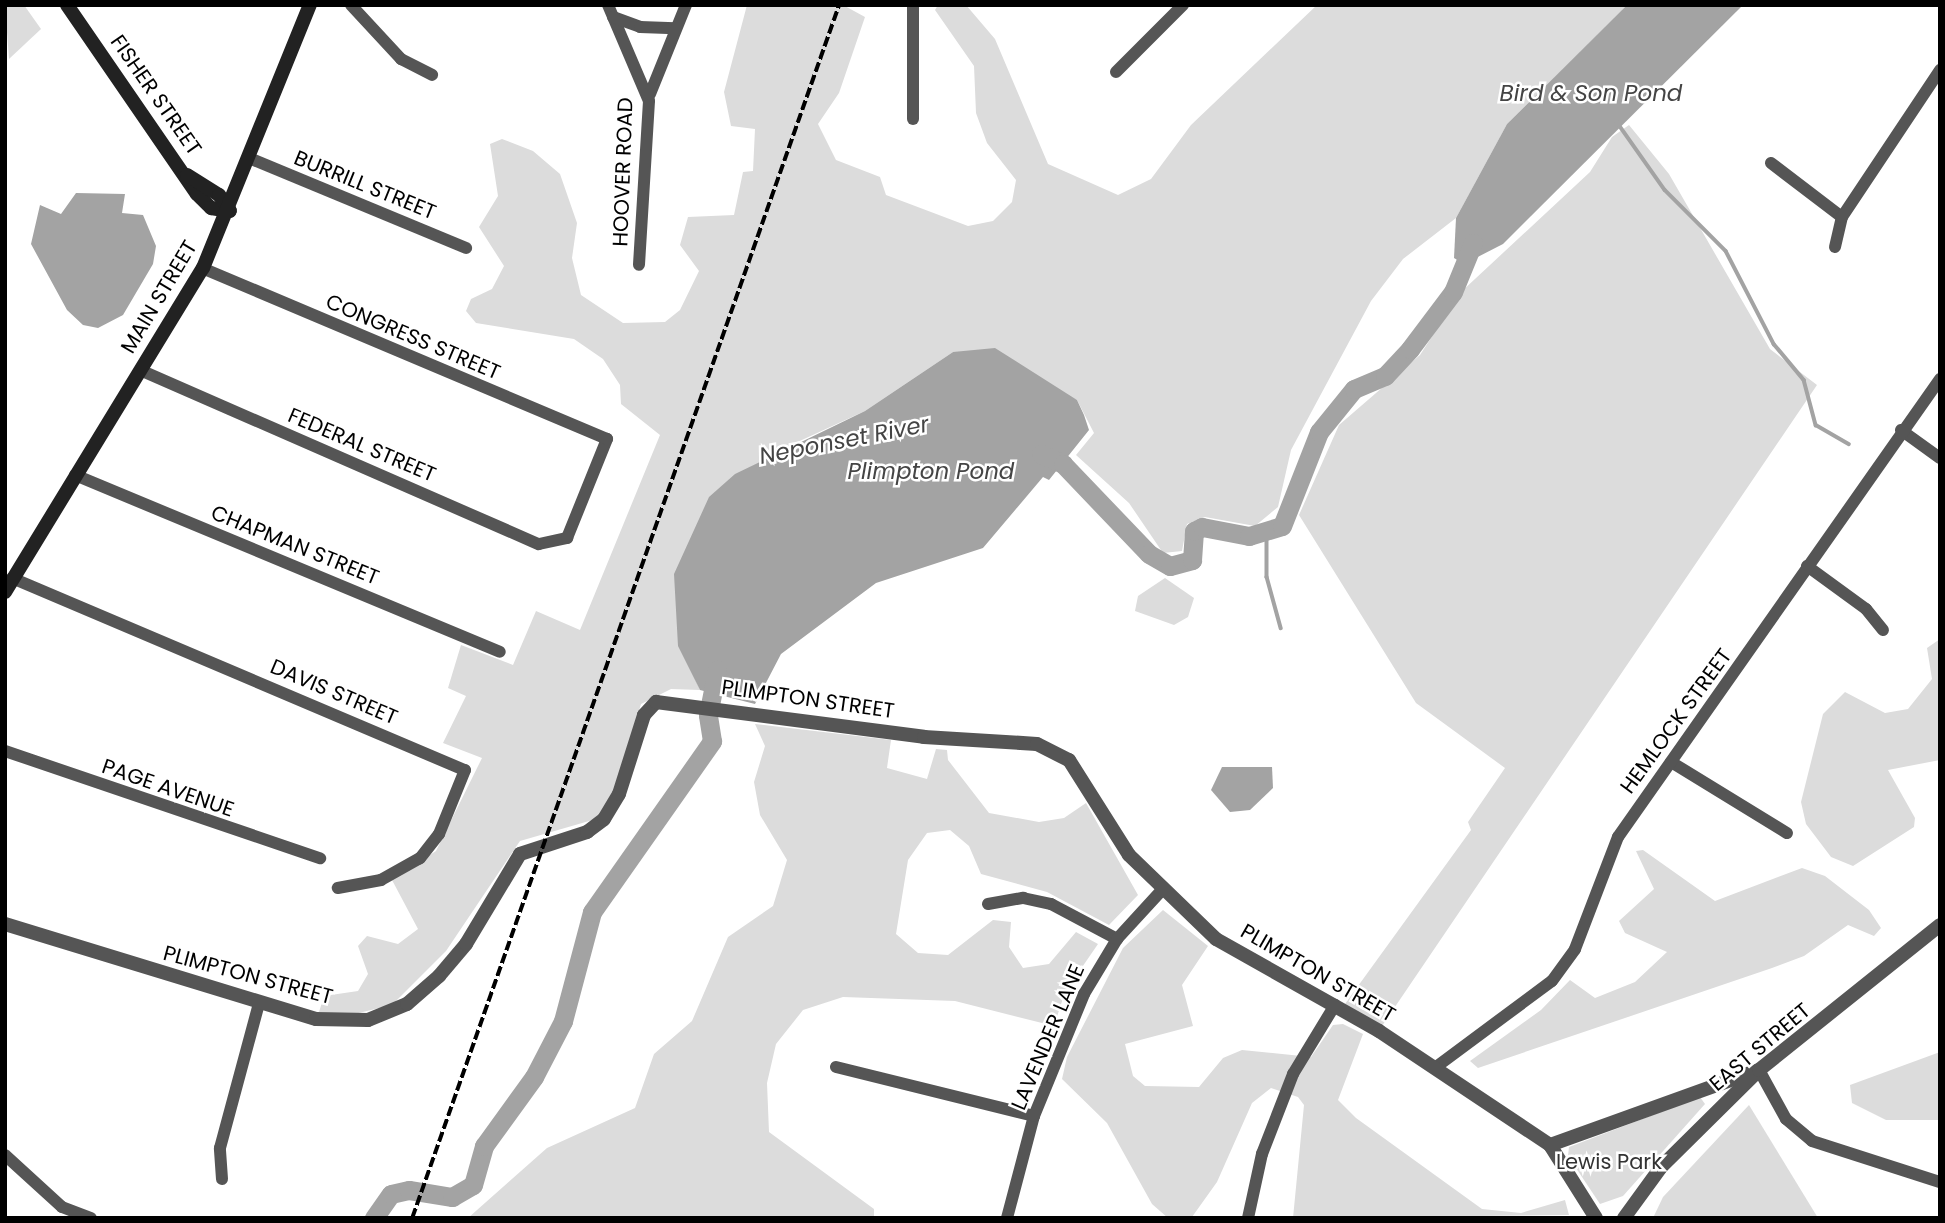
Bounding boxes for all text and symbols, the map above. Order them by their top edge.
street label: FISHER STREET [105,30,207,160]
water label: Bird & Son Pond [1500,79,1682,107]
street label: HOOVER ROAD [608,97,638,247]
street label: BURRILL STREET [290,145,440,225]
street label: MAIN STREET [115,236,203,358]
street label: CONGRESS STREET [322,289,504,385]
street label: FEDERAL STREET [284,403,440,487]
water label: Neponset River [757,410,931,470]
water label: Plimpton Pond [848,457,1014,485]
street label: CHAPMAN STREET [207,500,383,590]
street label: HEMLOCK STREET [1615,644,1737,798]
street label: DAVIS STREET [267,654,401,730]
street label: PLIMPTON STREET [720,674,896,724]
street label: PAGE AVENUE [99,754,237,822]
street label: PLIMPTON STREET [1236,919,1400,1027]
street label: PLIMPTON STREET [161,940,335,1010]
street label: LAVENDER LANE [1006,960,1090,1114]
street label: EAST STREET [1705,998,1815,1096]
park label: Lewis Park [1556,1149,1662,1175]

